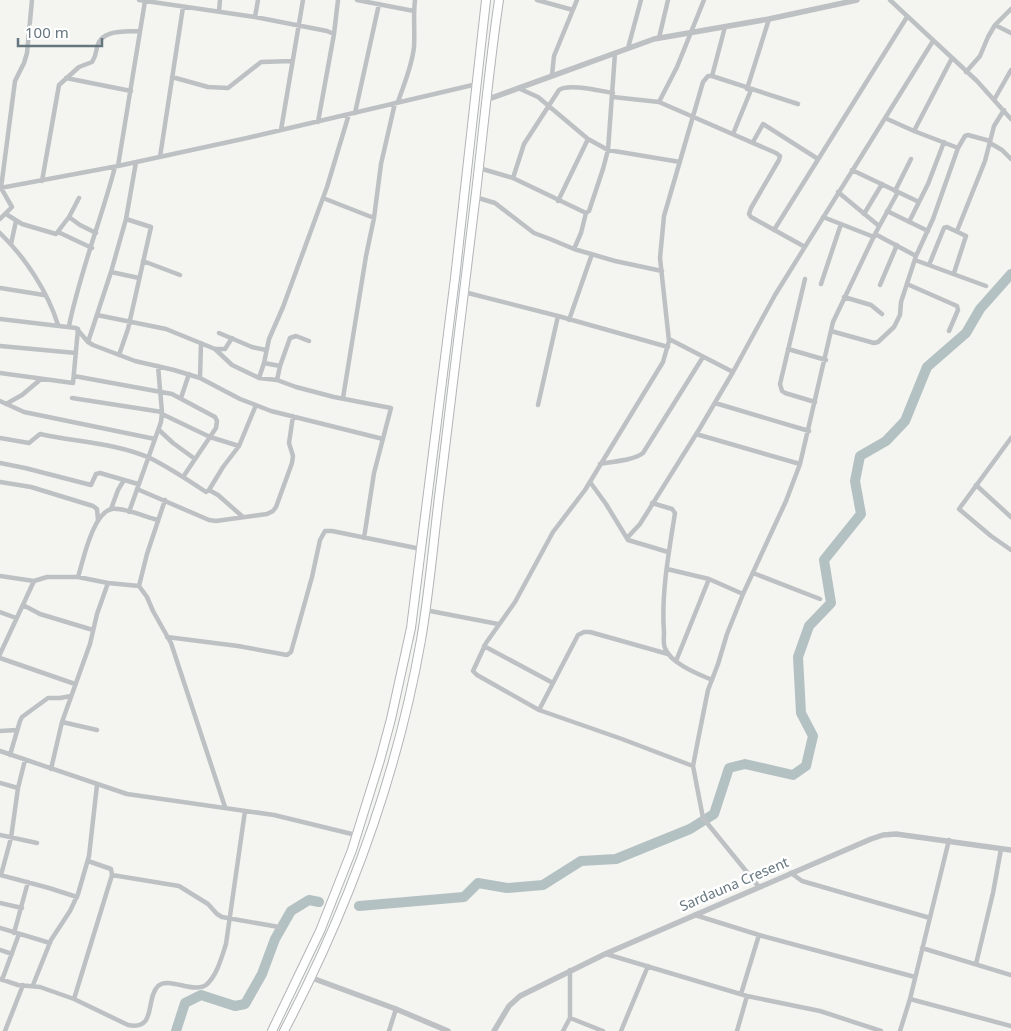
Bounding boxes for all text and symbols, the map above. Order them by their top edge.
scale bar [18,15,101,47]
text: 100 m [25,22,69,42]
street label: Sardauna Cresent [676,852,791,915]

